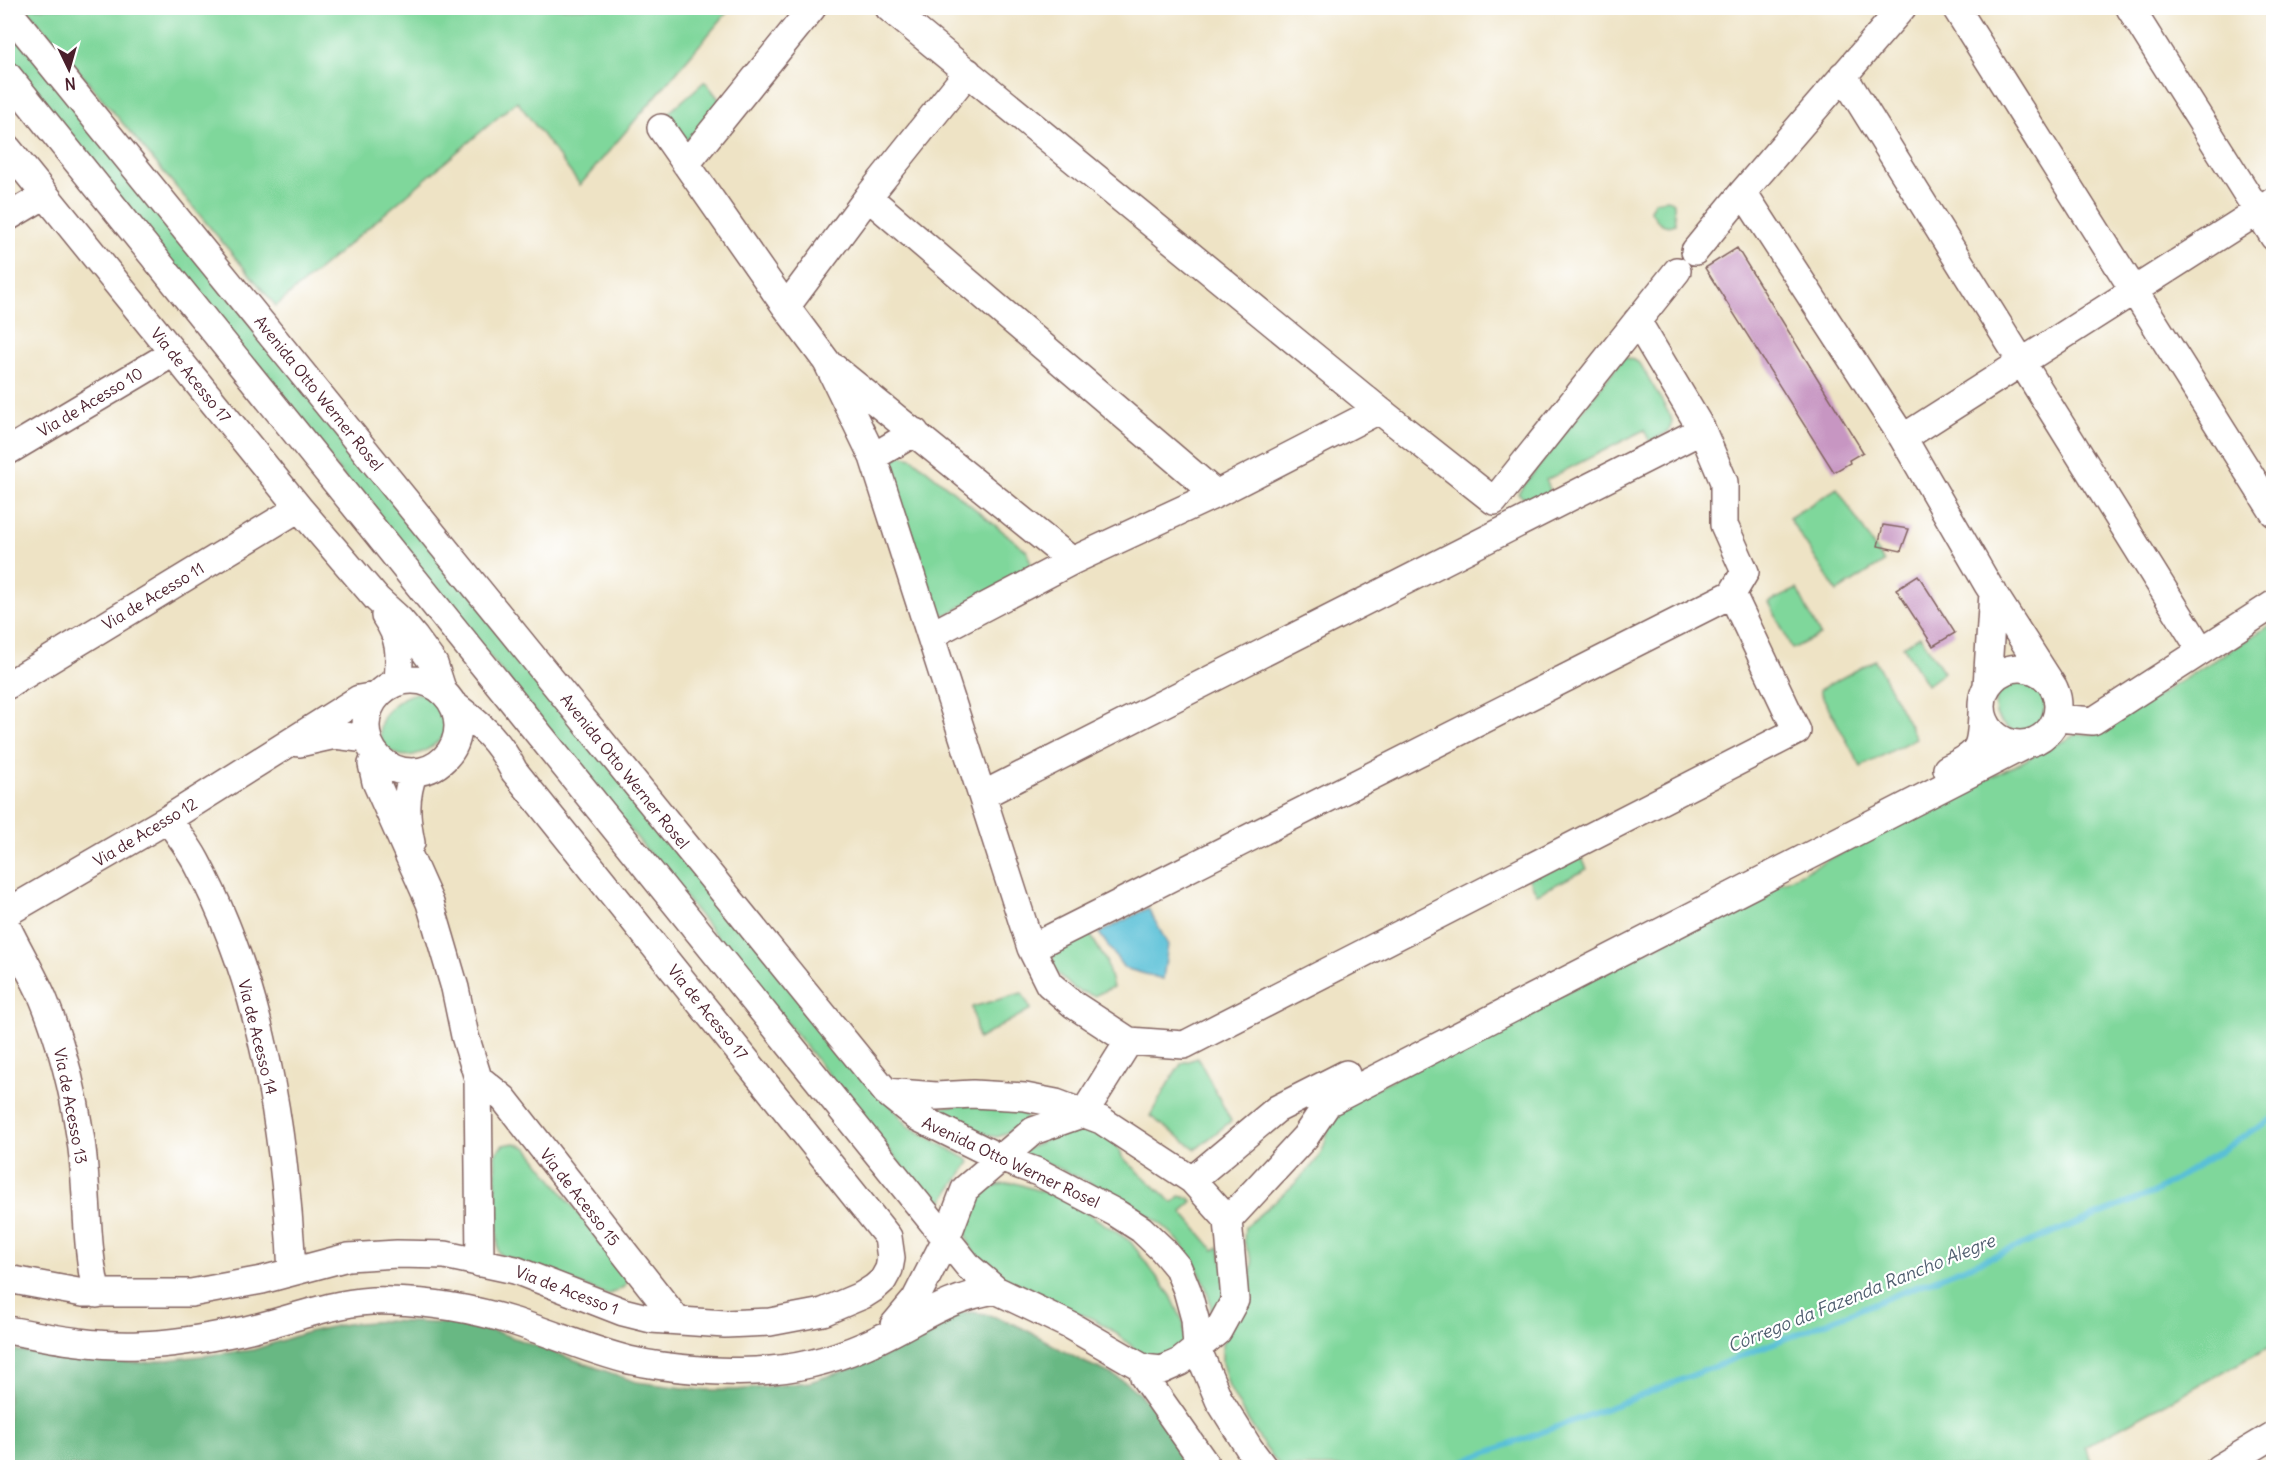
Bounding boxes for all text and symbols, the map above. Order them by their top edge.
north arrow [39,39,99,99]
text: N [64,73,77,94]
street label: Avenida Otto Werner Rosel [250,311,388,475]
street label: Via de Acesso 17 [147,323,236,427]
street label: Via de Acesso 10 [34,363,146,441]
street label: Via de Acesso 11 [99,558,207,634]
street label: Avenida Otto Werner Rosel [556,689,694,853]
street label: Via de Acesso 12 [89,793,201,871]
street label: Via de Acesso 17 [664,960,753,1064]
street label: Via de Acesso 14 [234,977,282,1097]
street label: Via de Acesso 13 [50,1046,92,1166]
street label: Avenida Otto Werner Rosel [919,1112,1103,1212]
street label: Via de Acesso 15 [536,1144,624,1250]
water label: Córrego da Fazenda Rancho Alegre [1724,1228,1999,1357]
street label: Via de Acesso 1 [513,1261,621,1319]

